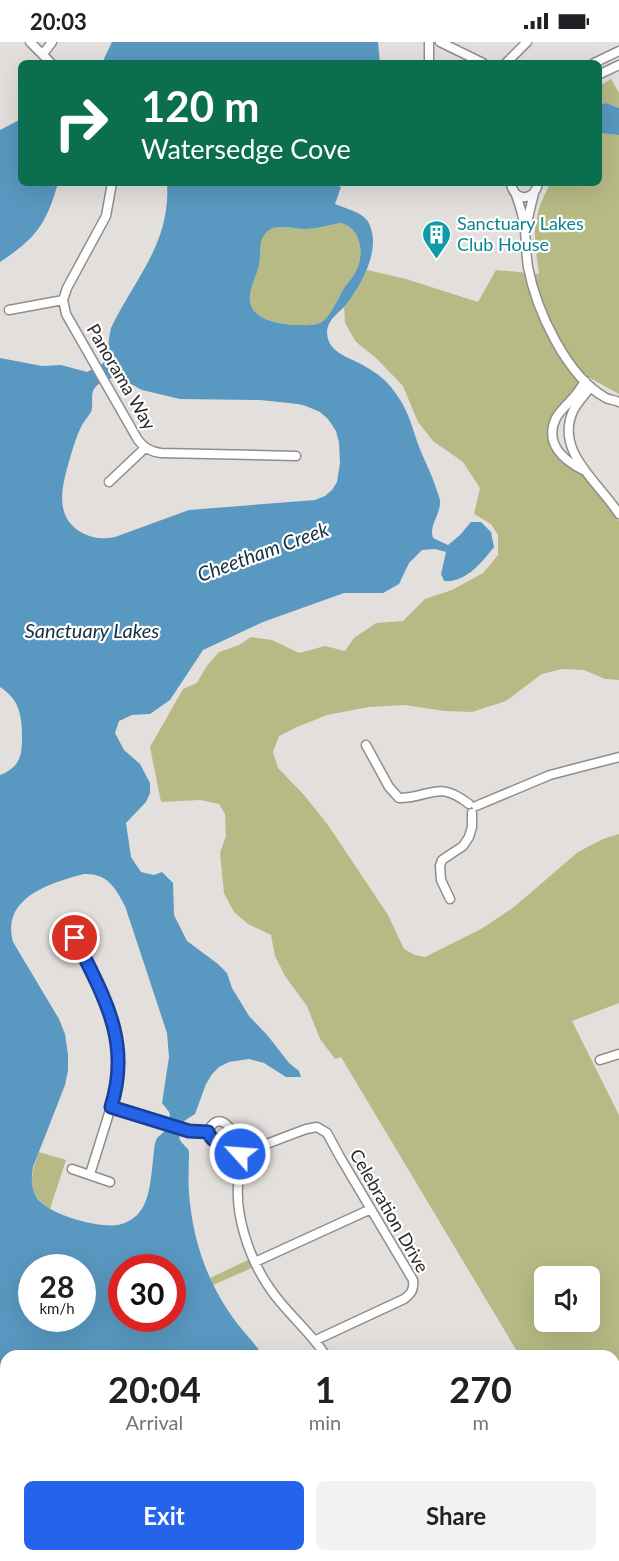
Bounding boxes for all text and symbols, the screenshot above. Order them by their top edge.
text: 20:03 [30,8,87,35]
text: 120 m [141,81,259,131]
icon: right [42,84,120,162]
text: Watersedge Cove [141,132,351,165]
place label: Sanctuary Lakes Club House [457,212,584,255]
building icon: Sanctuary Lakes Club House [420,218,452,260]
street label: Panorama Way [83,320,161,434]
water label: Cheetham Creek [194,516,332,586]
water label: Sanctuary Lakes [25,618,159,642]
pin [49,912,100,963]
icon: arrive [58,921,91,954]
position arrow [208,1122,272,1186]
street label: Celebration Drive [346,1145,434,1276]
speed limit sign: 30 [108,1254,186,1332]
map controls [534,1266,600,1332]
button: sound [534,1266,600,1332]
text: 28 [40,1268,74,1304]
text: km/h [39,1299,75,1317]
text: 20:04 [108,1367,201,1411]
text: 1 [315,1367,336,1411]
text: 270 [449,1367,512,1411]
text: Arrival [126,1410,183,1434]
text: min [309,1410,341,1434]
text: m [472,1410,489,1434]
button: Exit [24,1481,304,1550]
button: Share [316,1481,596,1550]

